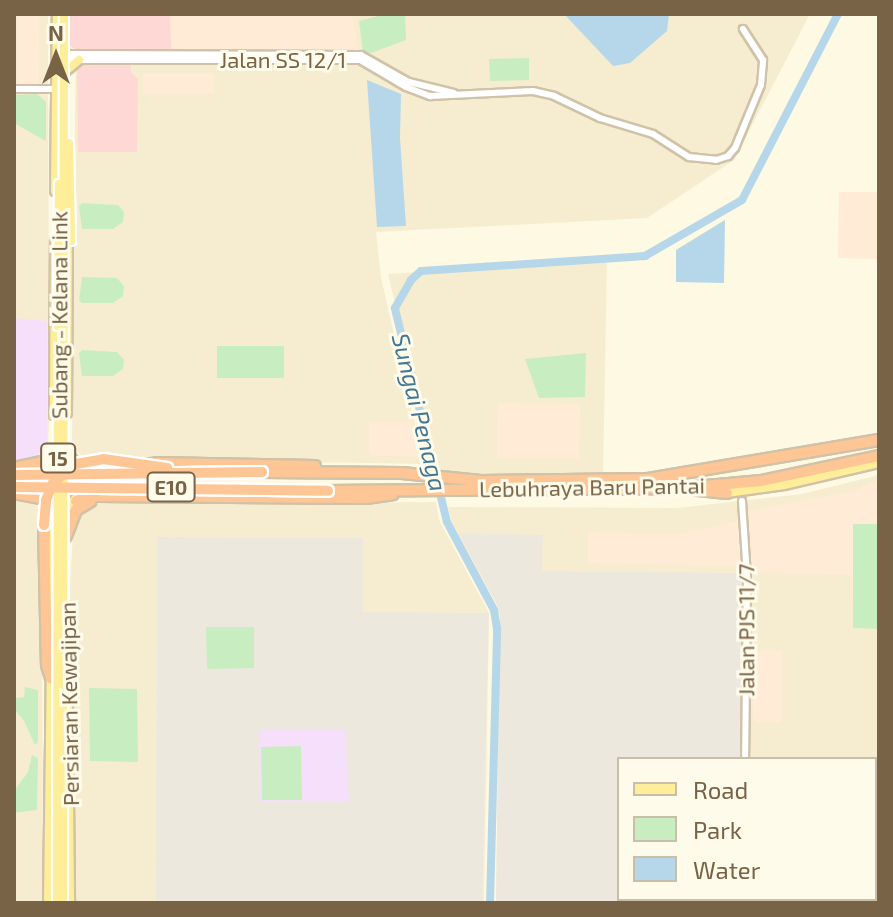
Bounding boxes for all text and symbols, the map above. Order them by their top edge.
north arrow [16,16,96,96]
text: N [48,19,64,45]
street label: Jalan SS 12/1 [220,47,346,73]
street label: Subang - Kelana Link [46,211,72,419]
water label: Sungai Penaga [386,330,454,494]
road number: 15 [40,442,76,474]
road number: E10 [145,471,197,503]
street label: Lebuhraya Baru Pantai [479,472,705,502]
street label: Jalan PJS 11/7 [733,564,759,696]
street label: Persiaran Kewajipan [54,602,84,806]
legend [617,757,877,901]
text: Road [693,775,748,804]
text: Park [693,815,742,844]
text: Water [693,855,760,884]

